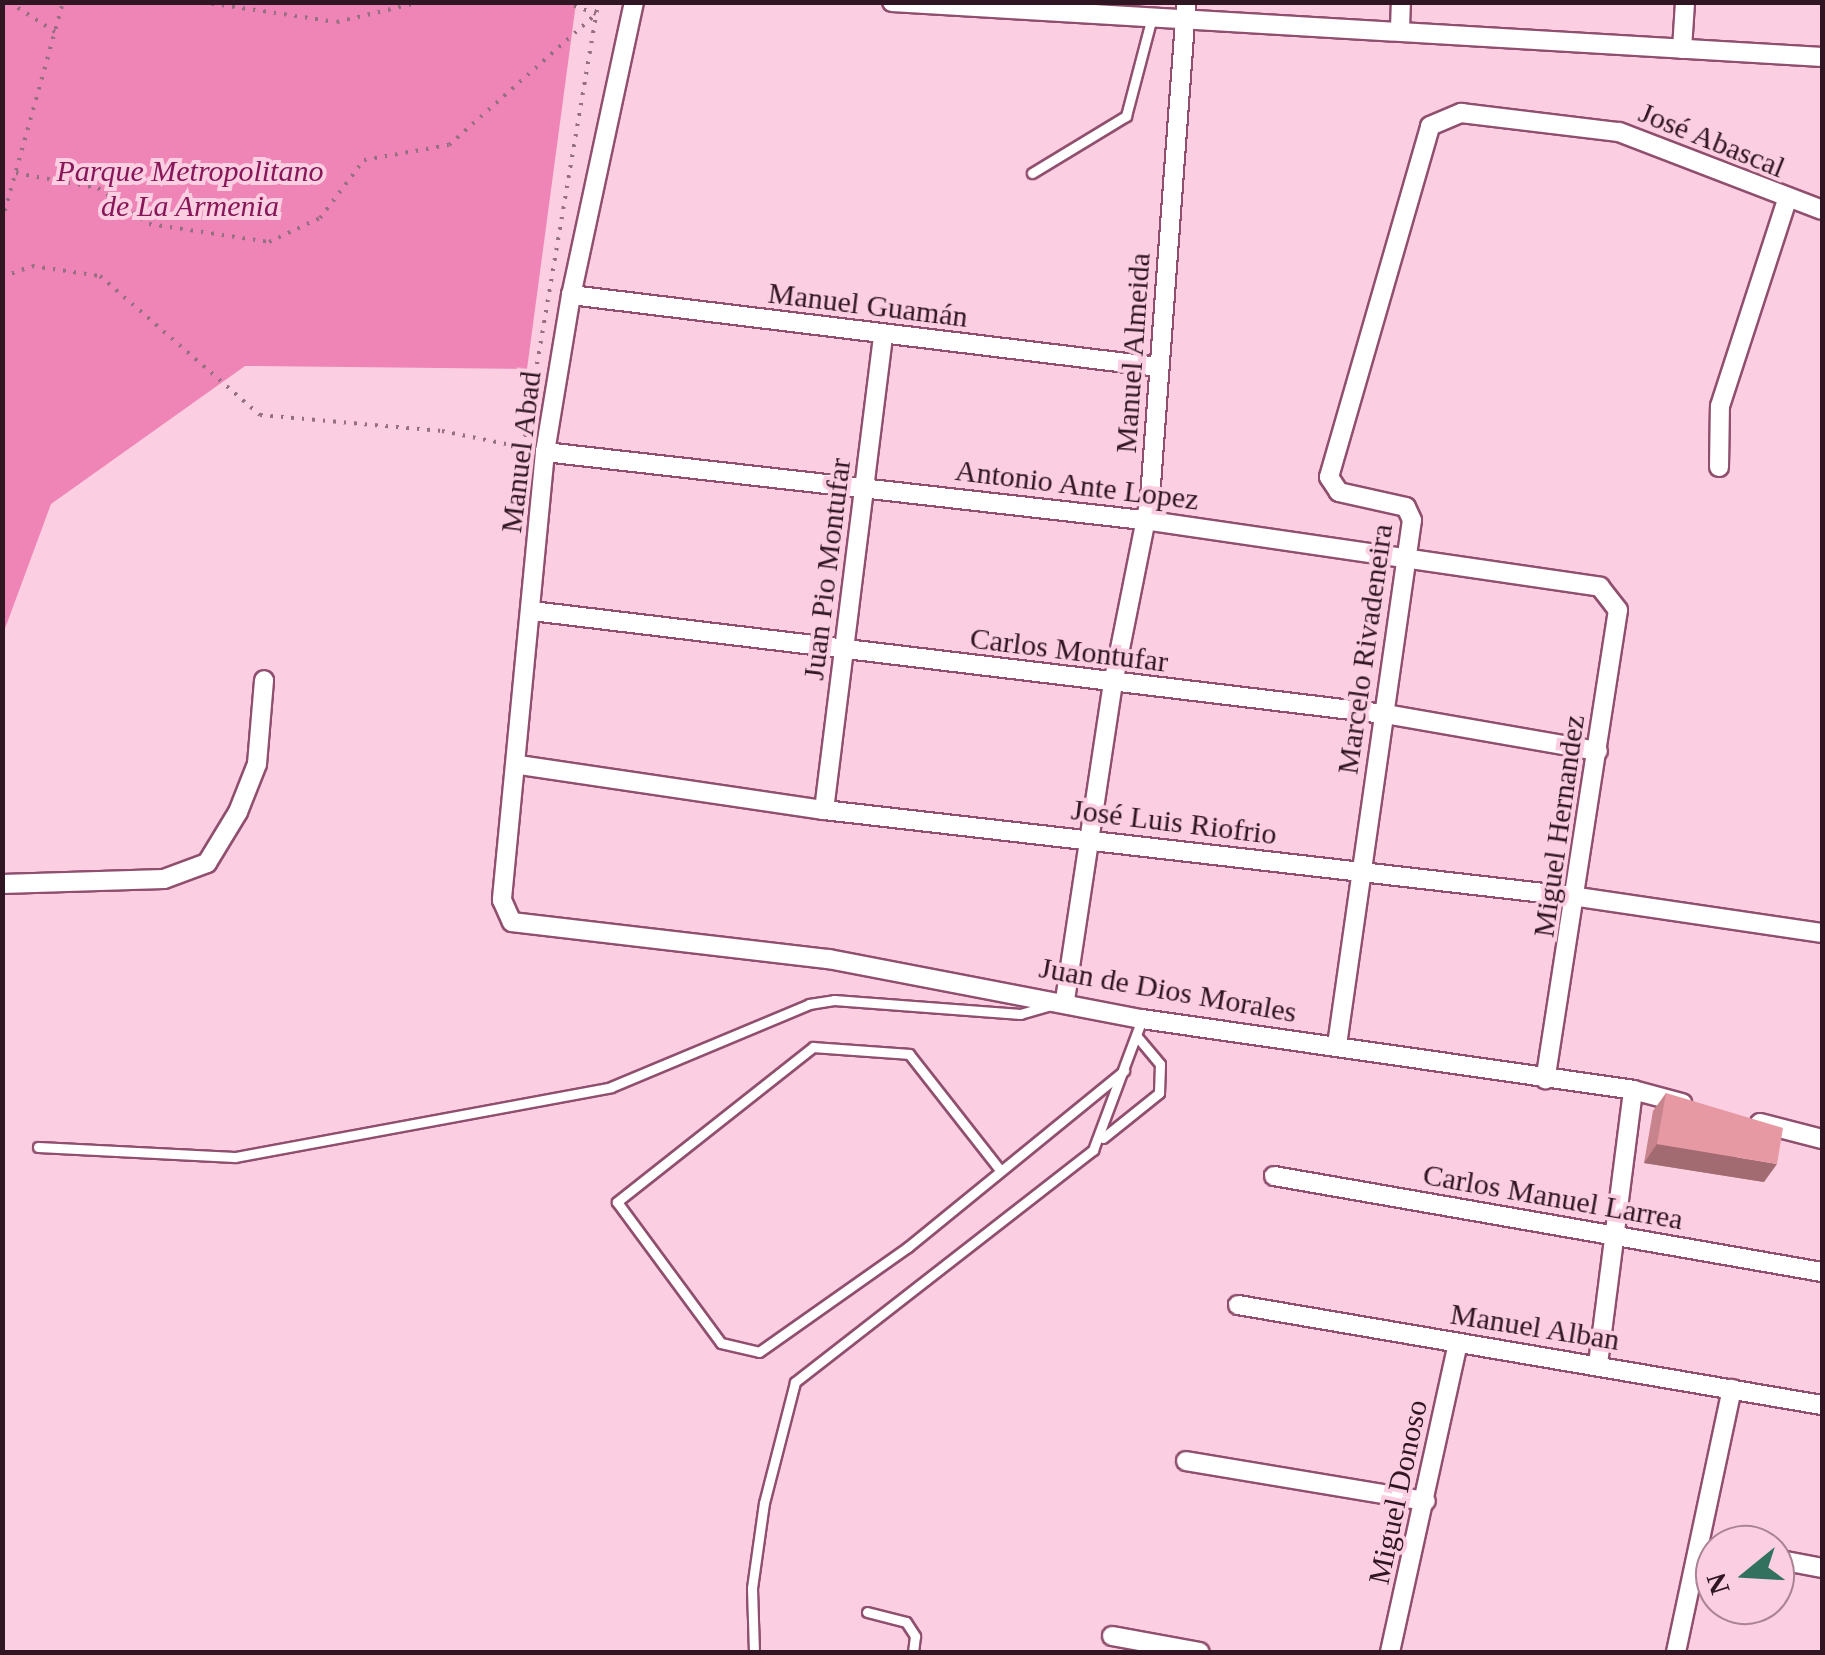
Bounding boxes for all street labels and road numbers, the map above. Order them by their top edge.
street label: José Abascal [1633,94,1791,186]
street label: Manuel Almeida [1108,251,1158,455]
street label: Manuel Guamán [766,275,970,335]
street label: Manuel Abad [493,368,549,536]
street label: Antonio Ante Lopez [952,452,1202,518]
street label: Juan Pio Montufar [796,456,858,682]
street label: Marcelo Rivadeneira [1330,522,1400,776]
street label: Carlos Montufar [968,620,1170,680]
street label: Miguel Hernandez [1526,713,1592,939]
street label: José Luis Riofrio [1069,792,1279,852]
street label: Juan de Dios Morales [1036,950,1300,1030]
street label: Carlos Manuel Larrea [1420,1156,1686,1238]
street label: Manuel Alban [1447,1296,1623,1358]
street label: Miguel Donoso [1361,1397,1435,1587]

